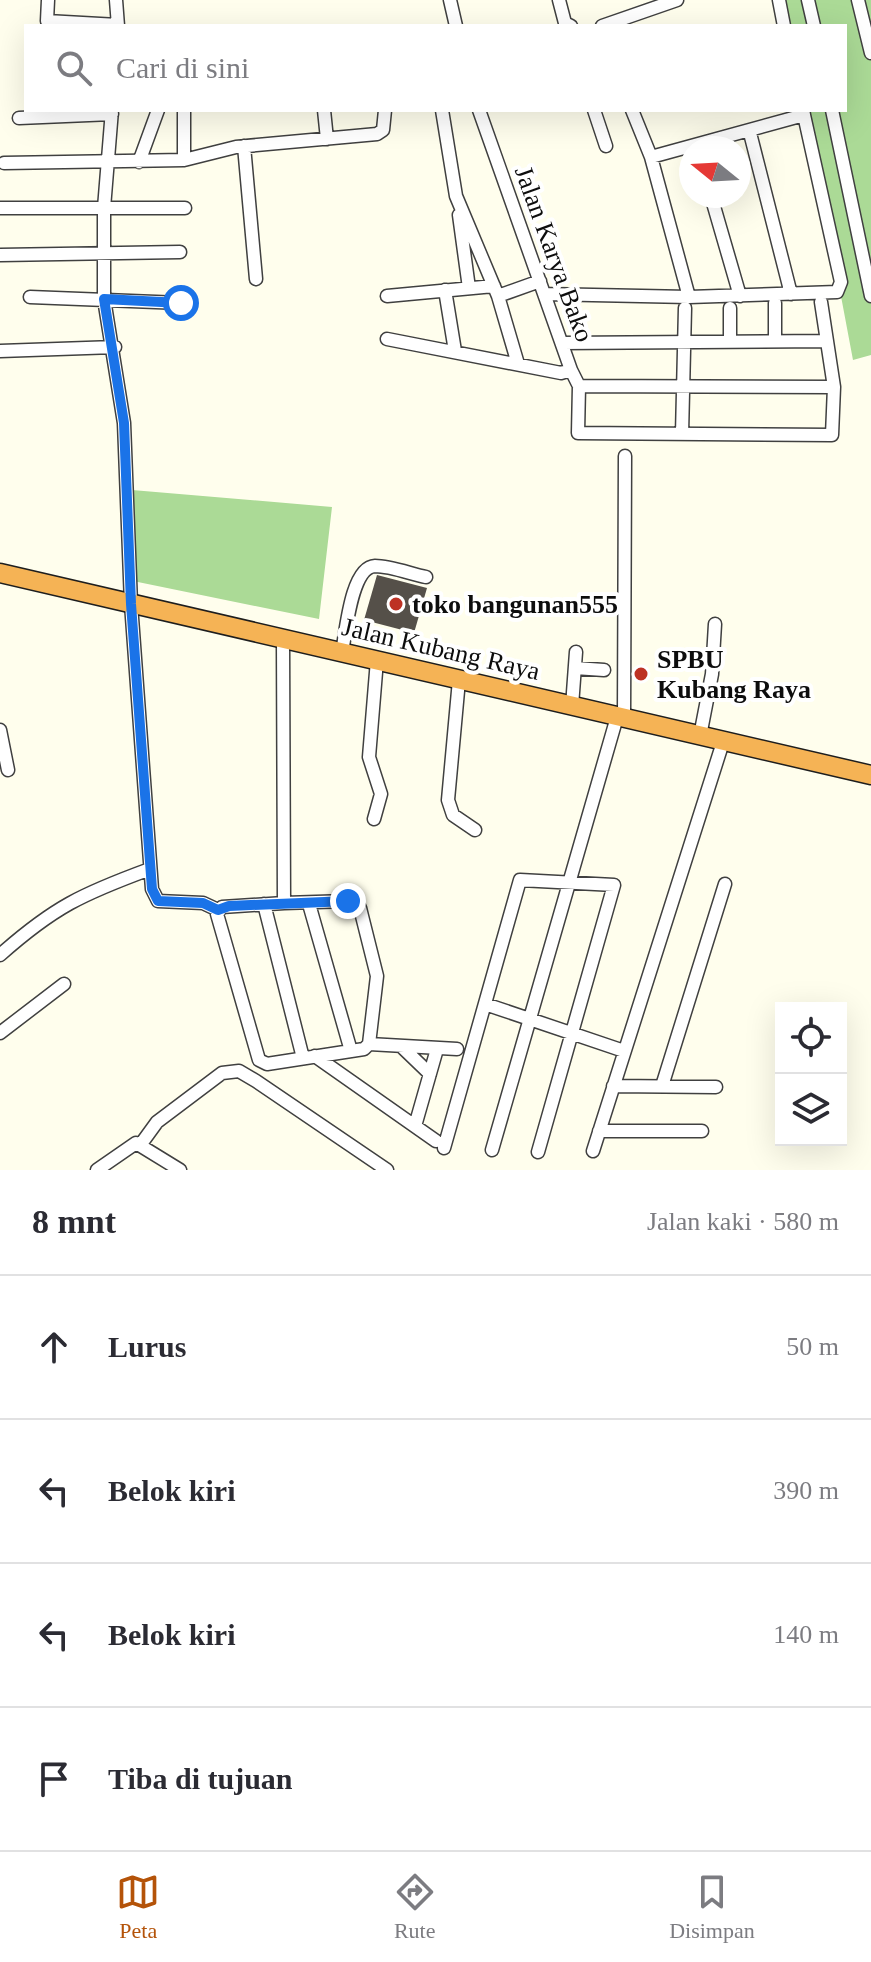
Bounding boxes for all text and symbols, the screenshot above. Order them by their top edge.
search box [24,24,847,112]
icon: search [52,46,96,90]
text: Cari di sini [116,51,249,84]
north arrow [679,136,751,208]
street label: Jalan Karya Bako [509,162,599,346]
route start [163,285,199,321]
place label: toko bangunan555 [412,590,618,619]
marker: toko bangunan555 [387,595,405,613]
street label: Jalan Kubang Raya [339,612,543,686]
place label: SPBU Kubang Raya [657,645,811,704]
marker: SPBU Kubang Raya [632,665,650,683]
route end [330,883,366,919]
map controls [775,1002,847,1146]
button: locate [775,1002,847,1074]
button: layers [775,1074,847,1146]
text: 8 mnt [32,1203,116,1240]
text: Jalan kaki · 580 m [647,1207,839,1236]
icon: ahead [32,1325,76,1369]
text: Lurus [108,1330,186,1363]
text: 50 m [786,1332,839,1361]
icon: left [32,1469,76,1513]
text: Belok kiri [108,1474,236,1507]
text: 390 m [773,1476,839,1505]
icon: left [32,1613,76,1657]
text: Belok kiri [108,1618,236,1651]
text: 140 m [773,1620,839,1649]
icon: arrive [32,1757,76,1801]
text: Tiba di tujuan [108,1762,293,1795]
tab: Peta [116,1870,160,1944]
tab: Rute [393,1870,437,1944]
tab: Disimpan [669,1870,755,1944]

